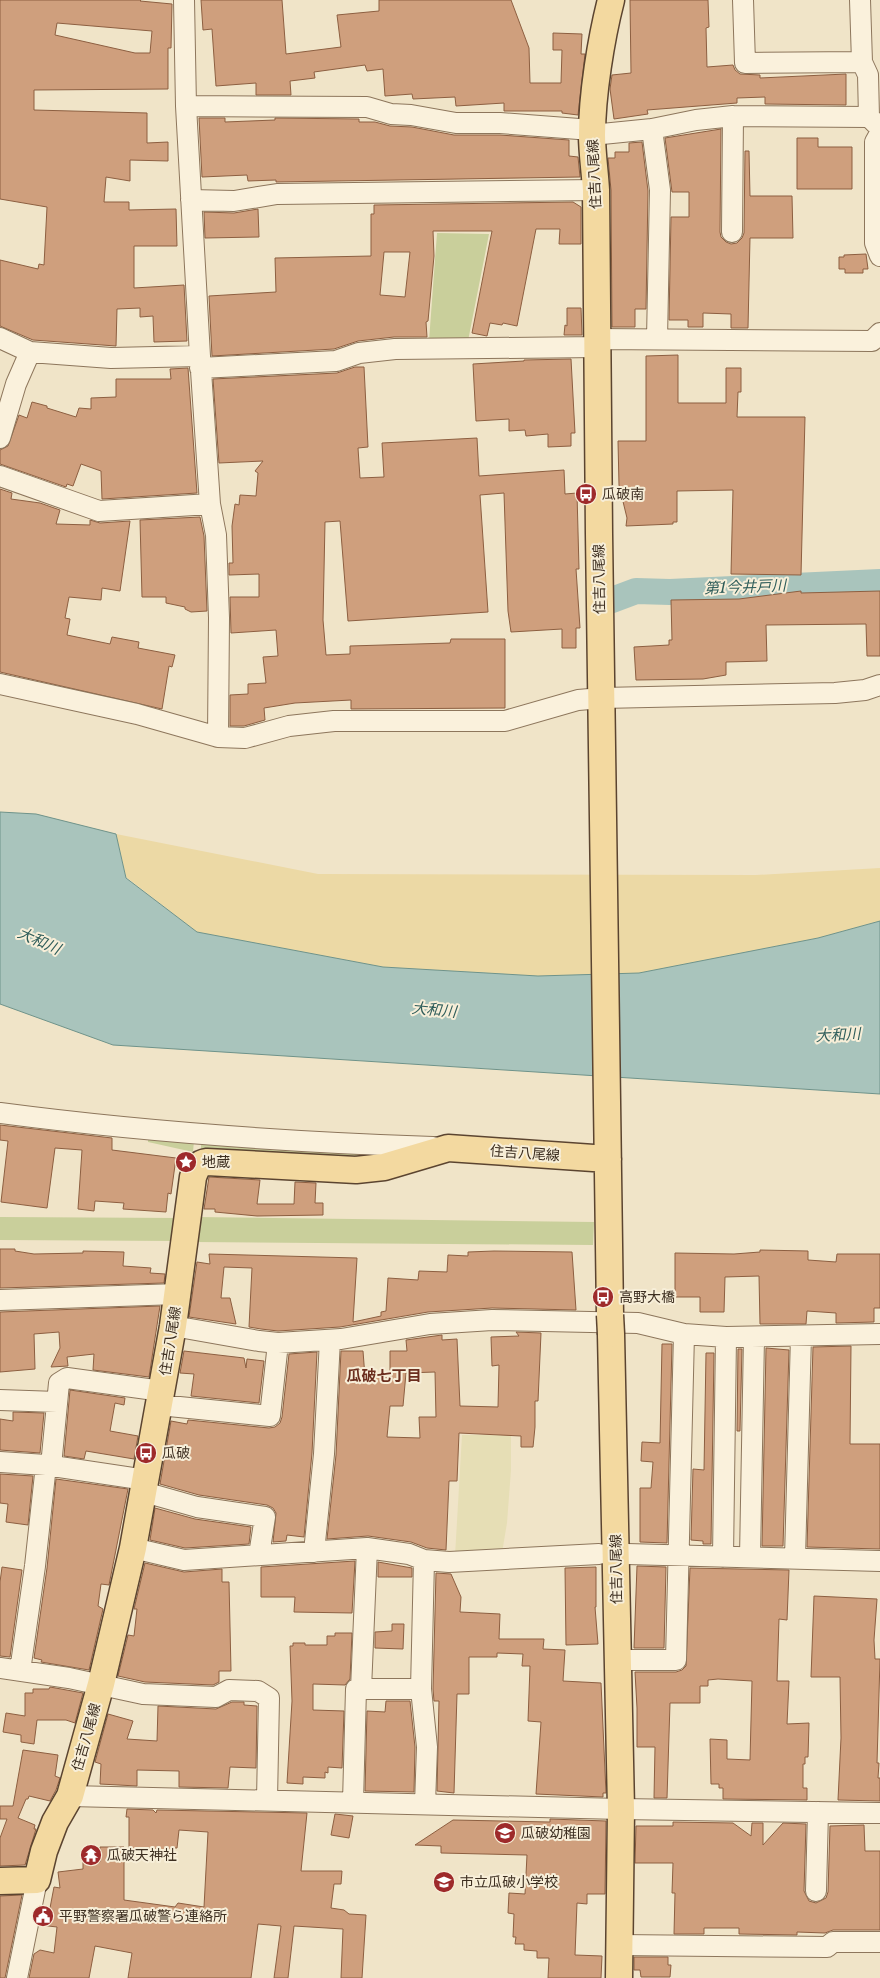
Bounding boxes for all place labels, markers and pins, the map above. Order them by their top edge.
bus stop icon: 瓜破南 [574,482,598,506]
place label: 瓜破南 [602,485,644,503]
place icon: 地蔵 [174,1150,198,1174]
place label: 地蔵 [202,1153,230,1171]
bus stop icon: 高野大橋 [591,1285,615,1309]
place label: 高野大橋 [619,1288,675,1306]
bus stop icon: 瓜破 [134,1441,158,1465]
place label: 瓜破 [162,1444,190,1462]
school or university icon: 瓜破幼稚園 [493,1821,517,1845]
place label: 瓜破幼稚園 [521,1824,591,1842]
temple icon: 瓜破天神社 [79,1843,103,1867]
place label: 瓜破天神社 [107,1846,177,1864]
school or university icon: 市立瓜破小学校 [432,1870,456,1894]
place label: 市立瓜破小学校 [460,1873,558,1891]
public building icon: 平野警察署瓜破警ら連絡所 [31,1904,55,1928]
place label: 平野警察署瓜破警ら連絡所 [59,1907,227,1925]

